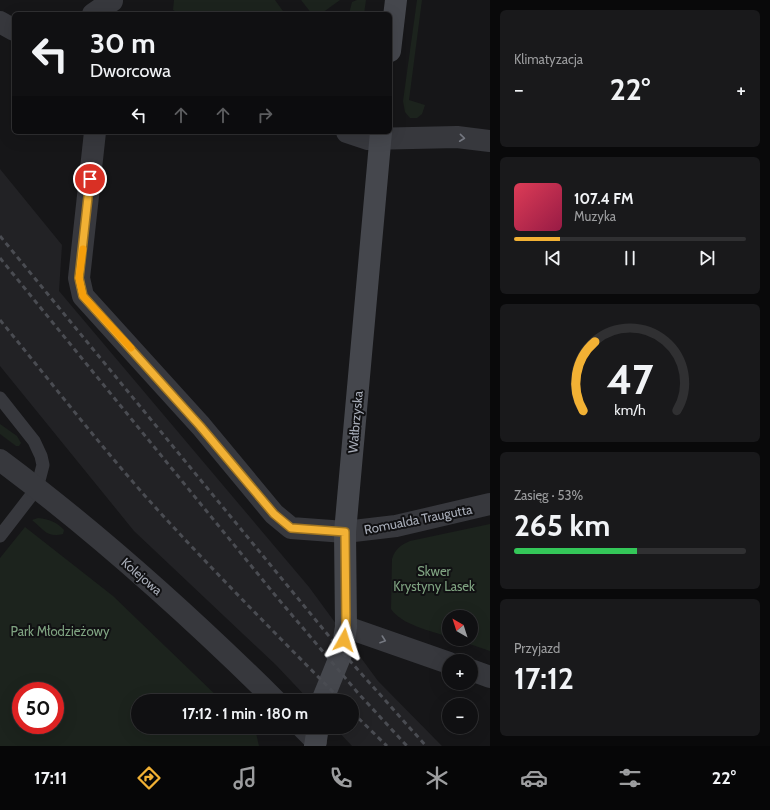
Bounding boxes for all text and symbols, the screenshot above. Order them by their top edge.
text: 30 m [90,26,156,60]
icon: left [24,28,76,80]
text: Klimatyzacja [514,51,583,67]
text: Dworcowa [90,60,171,82]
text: 22° [610,71,650,108]
text: − [514,76,524,103]
text: + [736,76,746,103]
icon: left [128,104,150,126]
icon: ahead [170,104,192,126]
icon: ahead [212,104,234,126]
icon: right [254,104,276,126]
one-way arrow [459,133,465,142]
pin [73,162,107,196]
icon: arrive [79,168,101,190]
text: 107.4 FM [574,190,633,208]
text: Muzyka [574,208,616,224]
icon: previous [542,247,564,269]
icon: pause [619,247,641,269]
icon: next [696,247,718,269]
text: 47 [606,354,654,404]
street label: Wałbrzyska [344,389,366,454]
text: km/h [614,401,646,419]
text: Zasięg · 53% [514,487,583,503]
street label: Romualda Traugutta [363,501,474,537]
text: 265 km [514,507,610,544]
street label: Kolejowa [118,554,166,599]
park label: Skwer Krystyny Lasek [393,563,475,594]
north arrow [442,610,478,646]
map controls [442,610,478,734]
position arrow [323,619,365,661]
park label: Park Młodzieżowy [10,623,110,639]
one-way arrow [379,635,386,643]
text: Przyjazd [514,640,560,656]
button: + [442,654,478,690]
text: 17:12 [514,660,574,697]
speed limit sign: 50 [12,682,64,734]
button: − [442,698,478,734]
text: 17:12 · 1 min · 180 m [182,705,308,723]
icon: directions [135,764,163,792]
icon: music [231,764,259,792]
icon: phone [327,764,355,792]
icon: climate [423,764,451,792]
icon: car [520,764,548,792]
icon: filters [616,764,644,792]
text: 17:11 [34,767,67,789]
text: 22° [712,767,736,789]

